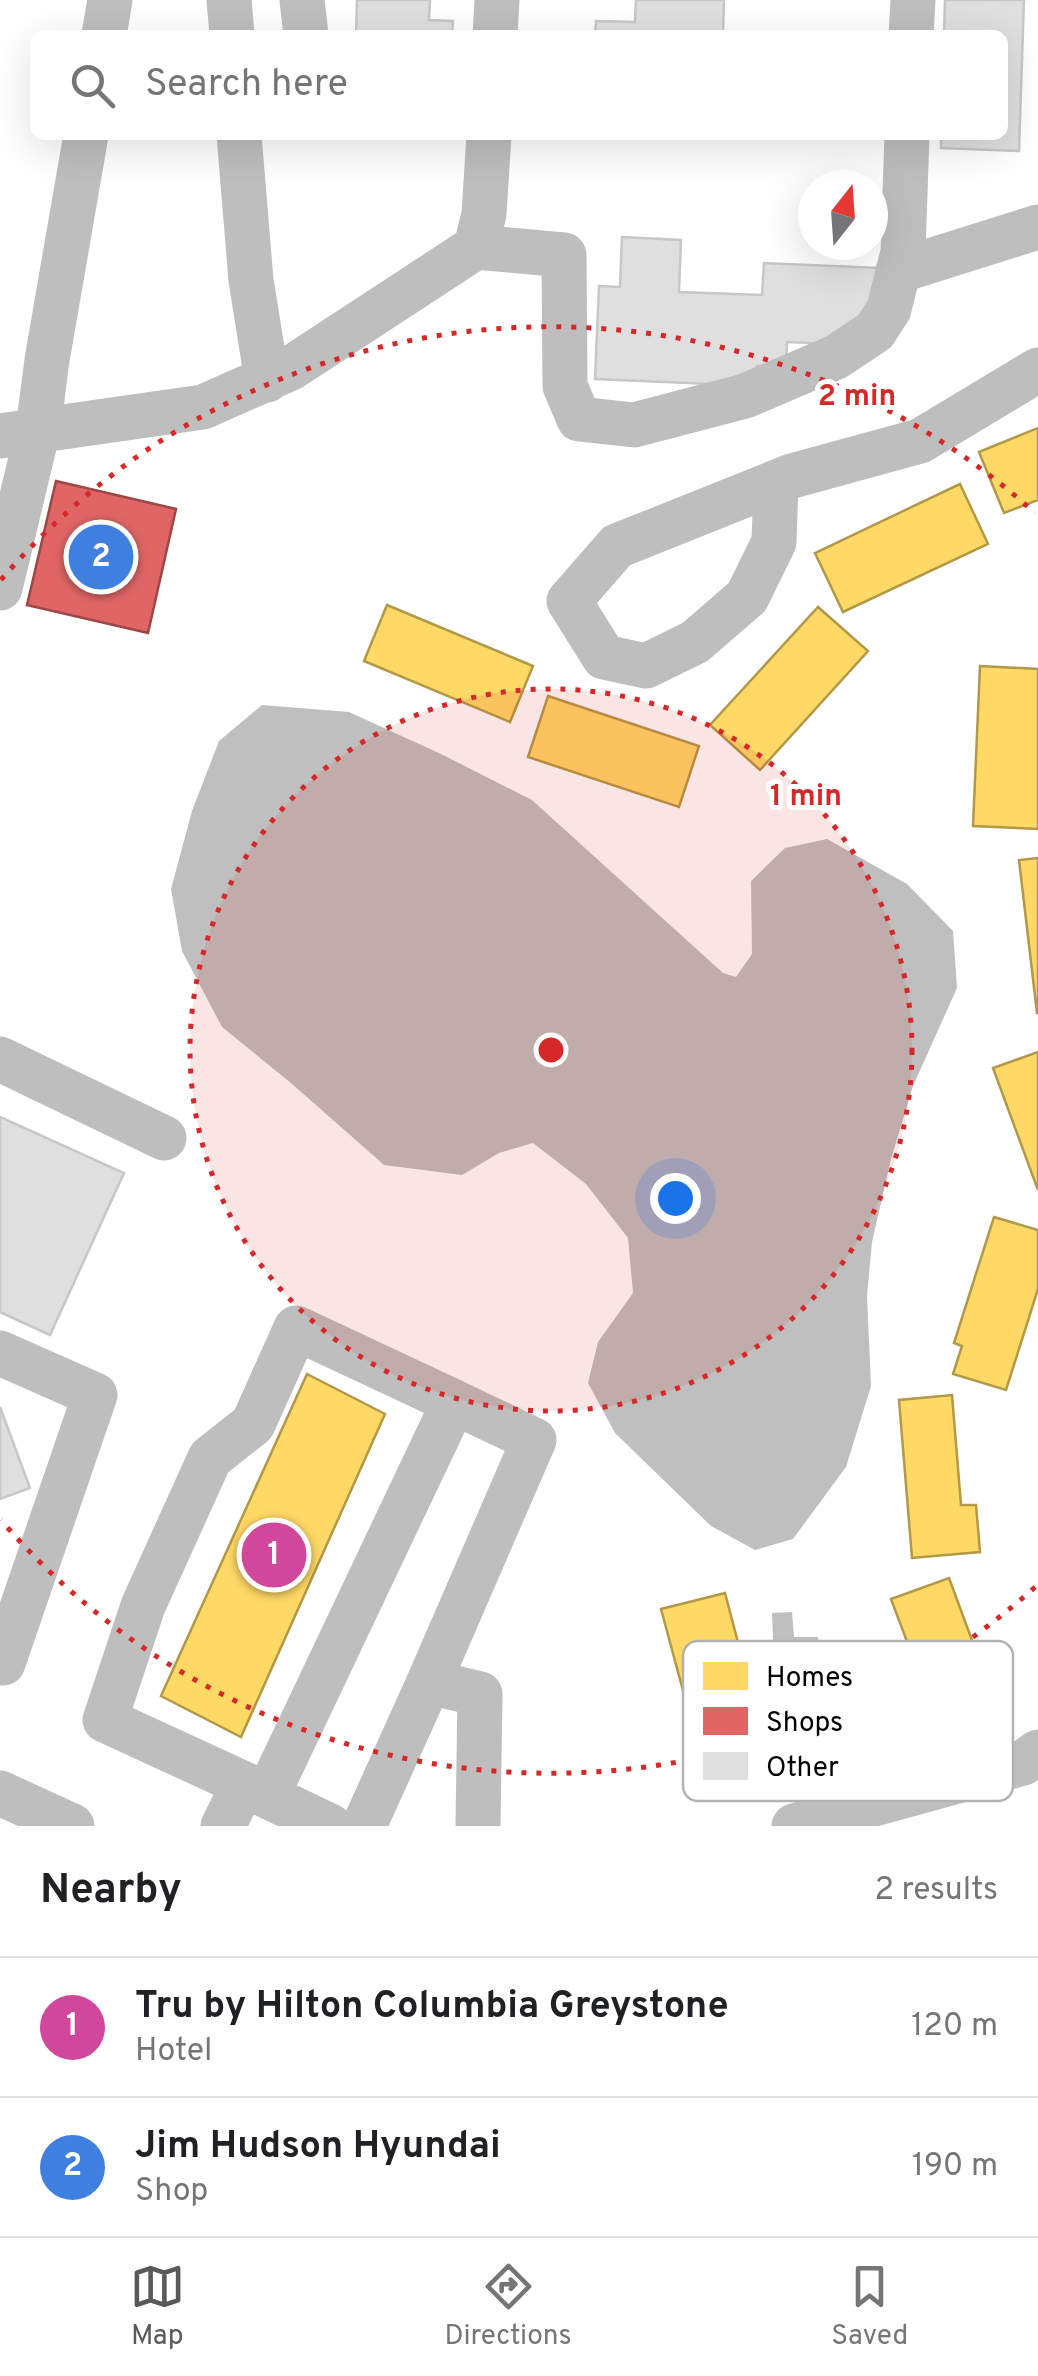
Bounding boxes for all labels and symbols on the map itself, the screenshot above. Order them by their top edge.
north arrow [798,170,888,260]
text: 2 min [818,379,896,416]
pin: 2 [68,520,134,594]
text: 1 min [770,779,842,816]
centre of rings [533,1032,569,1068]
your location [650,1173,701,1224]
pin: 1 [242,1518,306,1592]
legend [683,1641,1013,1801]
text: Homes [766,1661,853,1697]
text: Shops [766,1706,843,1742]
text: Other [766,1751,839,1787]

